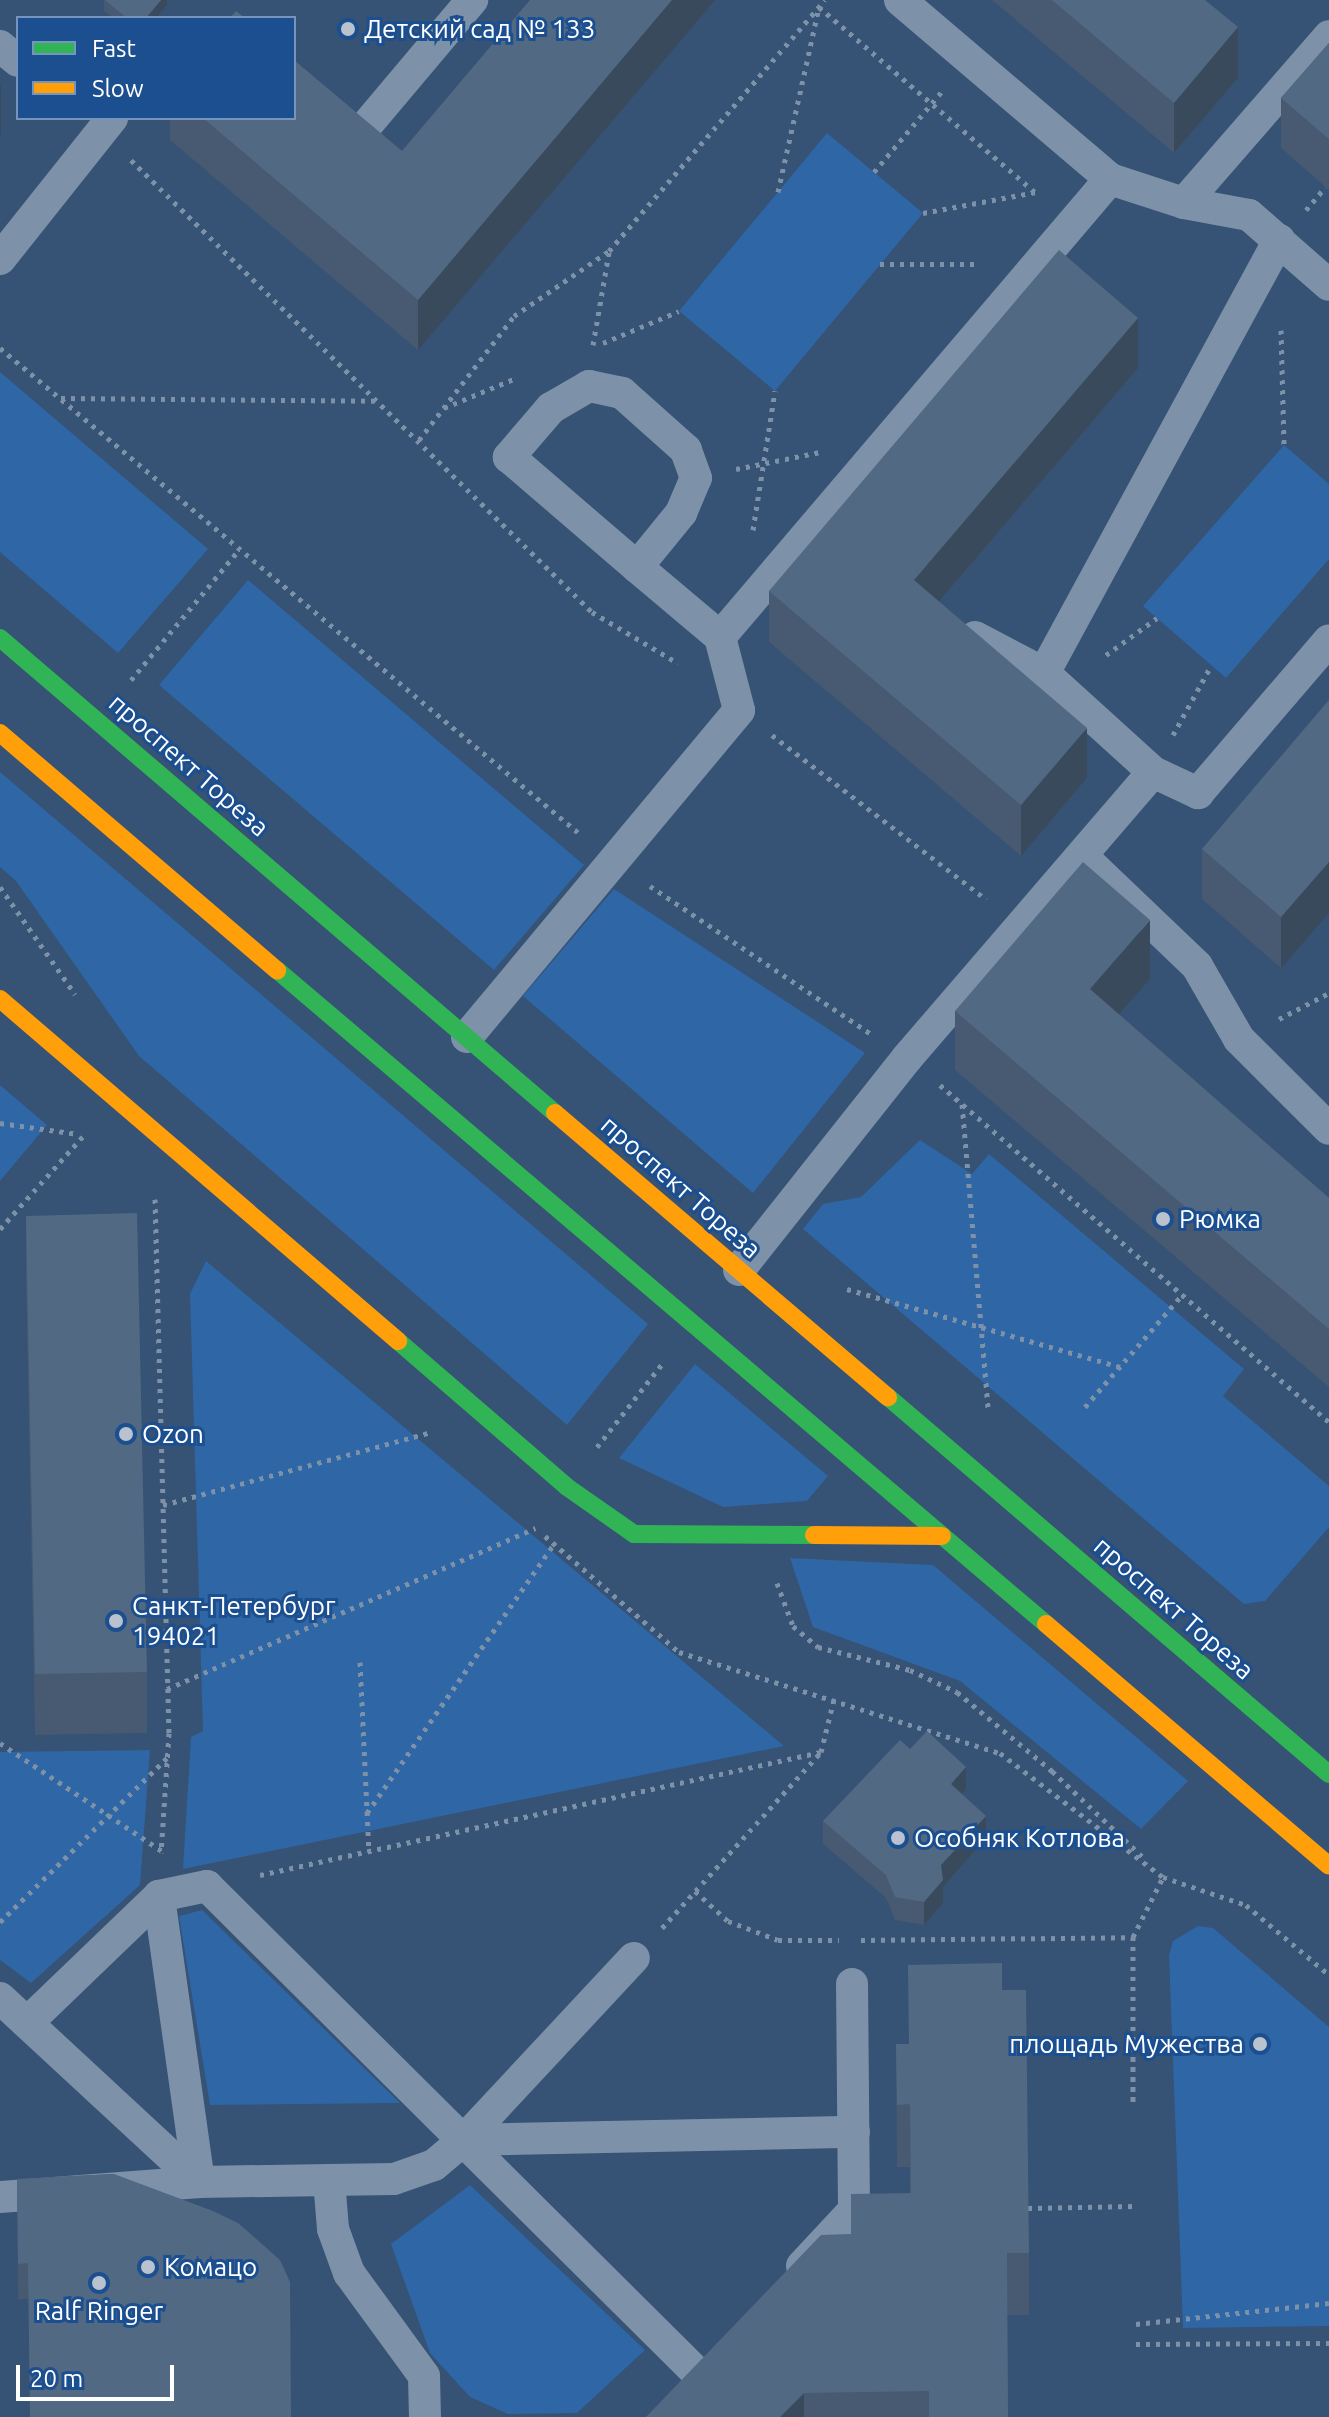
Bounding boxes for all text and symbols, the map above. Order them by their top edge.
place label: Детский сад № 133 [364,13,595,45]
legend [16,16,296,120]
marker: Детский сад № 133 [339,20,357,38]
text: Fast [92,35,136,62]
text: Slow [92,75,144,102]
street label: проспект Тореза [103,687,275,843]
street label: проспект Тореза [595,1109,767,1265]
place label: Рюмка [1179,1203,1261,1235]
marker: Рюмка [1154,1210,1172,1228]
place label: Ozon [142,1418,204,1450]
marker: Ozon [117,1425,135,1443]
street label: проспект Тореза [1088,1530,1260,1686]
place label: Санкт-Петербург 194021 [132,1590,335,1652]
marker: Санкт-Петербург 194021 [107,1612,125,1630]
place label: Особняк Котлова [914,1822,1125,1854]
marker: Особняк Котлова [889,1829,907,1847]
place label: площадь Мужества [1009,2028,1244,2060]
marker: площадь Мужества [1251,2035,1269,2053]
place label: Комацо [164,2251,257,2283]
marker: Комацо [139,2258,157,2276]
marker: Ralf Ringer [90,2274,108,2292]
place label: Ralf Ringer [35,2295,163,2327]
scale bar [20,2349,178,2399]
text: 20 m [30,2365,83,2392]

